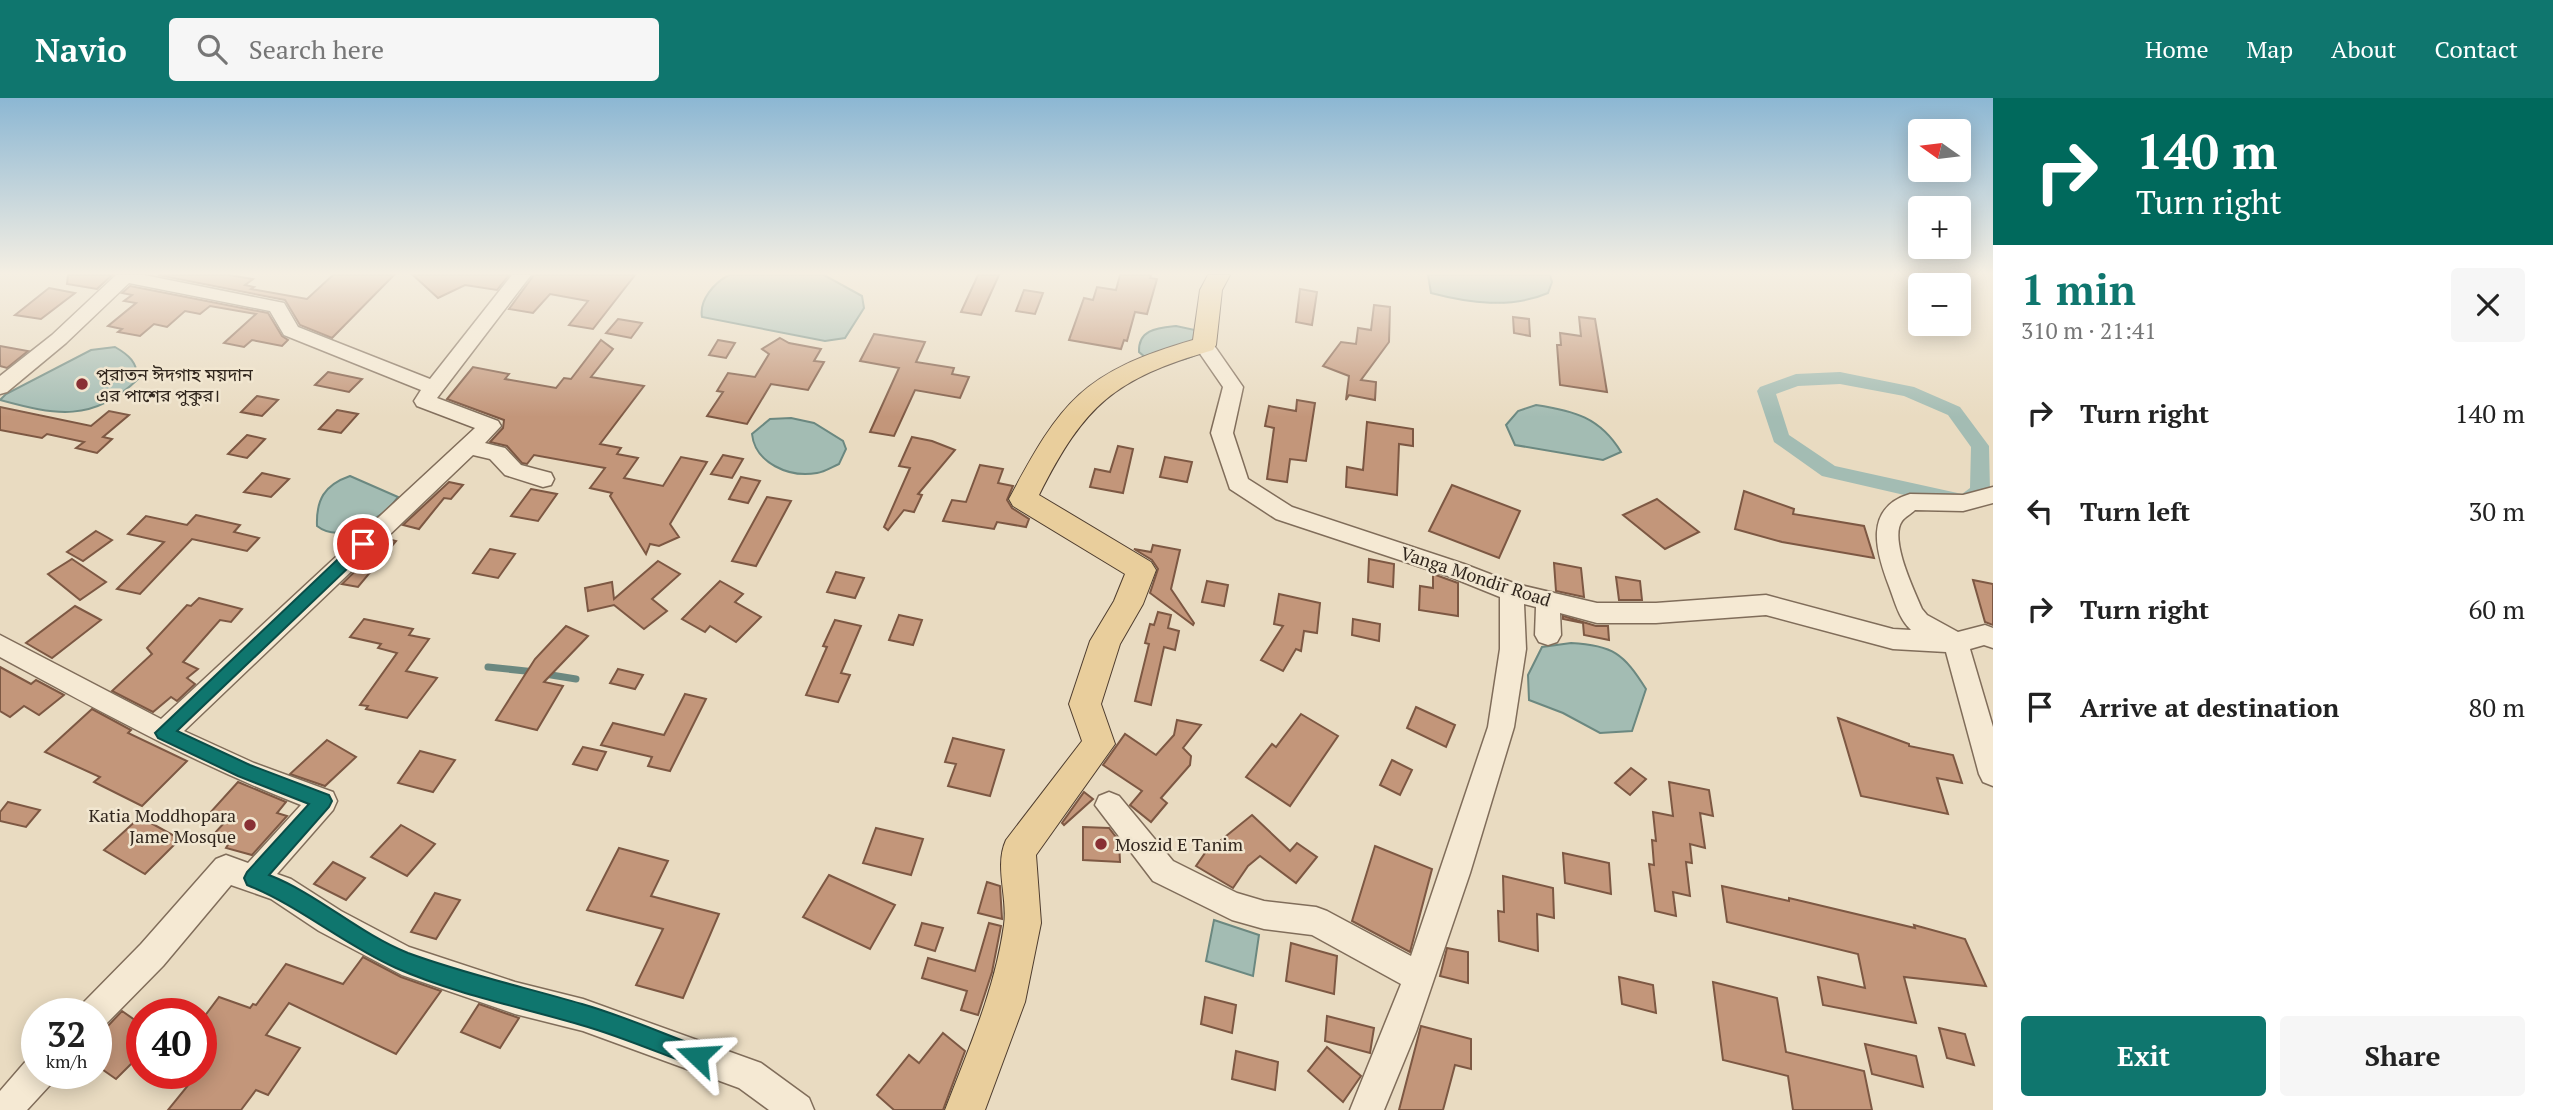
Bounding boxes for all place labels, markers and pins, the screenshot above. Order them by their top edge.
place label: পুরাতন ঈদগাহ ময়দান এর পাশের পুকুর। [96,362,254,407]
marker: পুরাতন ঈদগাহ ময়দান এর পাশের পুকুর। [74,376,90,392]
pin [333,514,393,574]
place label: Katia Moddhopara Jame Mosque [88,803,236,848]
marker: Katia Moddhopara Jame Mosque [242,817,258,833]
place label: Moszid E Tanim [1115,832,1244,856]
marker: Moszid E Tanim [1093,836,1109,852]

